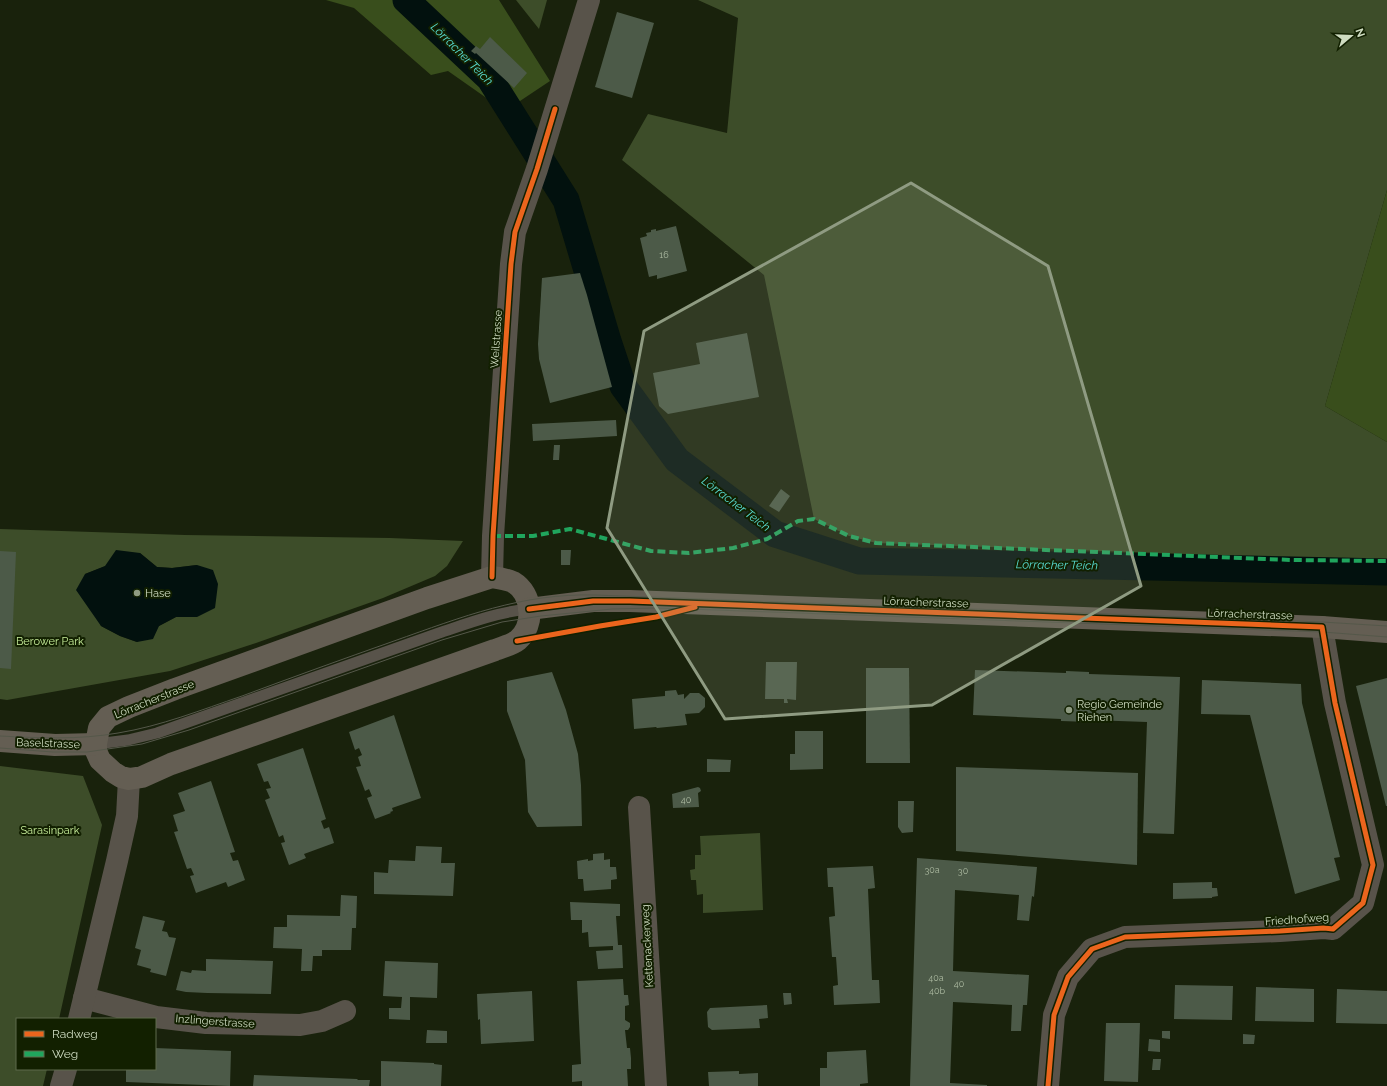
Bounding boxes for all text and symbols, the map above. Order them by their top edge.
north arrow [1331,16,1371,56]
water label: Lörracher Teich [428,20,496,88]
text: N [1352,27,1367,39]
house number: 16 [659,250,669,260]
street label: Weilstrasse [488,309,505,369]
water label: Lörracher Teich [699,474,773,535]
water label: Lörracher Teich [1016,557,1099,573]
place label: Hase [145,587,171,600]
marker: Hase [132,588,142,598]
street label: Lörracherstrasse [883,595,969,611]
street label: Lörracherstrasse [1207,607,1293,623]
park label: Berower Park [16,635,84,648]
street label: Lörracherstrasse [112,677,197,721]
place label: Regio Gemeinde Riehen [1077,698,1163,724]
marker: Regio Gemeinde Riehen [1064,705,1074,715]
street label: Baselstrasse [16,736,81,751]
house number: 40 [681,795,692,805]
park label: Sarasinpark [20,824,80,837]
house number: 30a [924,865,940,875]
house number: 30 [958,866,969,876]
street label: Kettenackerweg [639,904,656,988]
street label: Friedhofweg [1265,911,1329,928]
house number: 40a [928,973,944,983]
house number: 40 [954,979,965,989]
house number: 40b [929,986,945,996]
street label: Inzlingerstrasse [175,1012,256,1031]
legend [16,1018,156,1070]
text: Radweg [52,1027,98,1041]
text: Weg [52,1047,78,1061]

